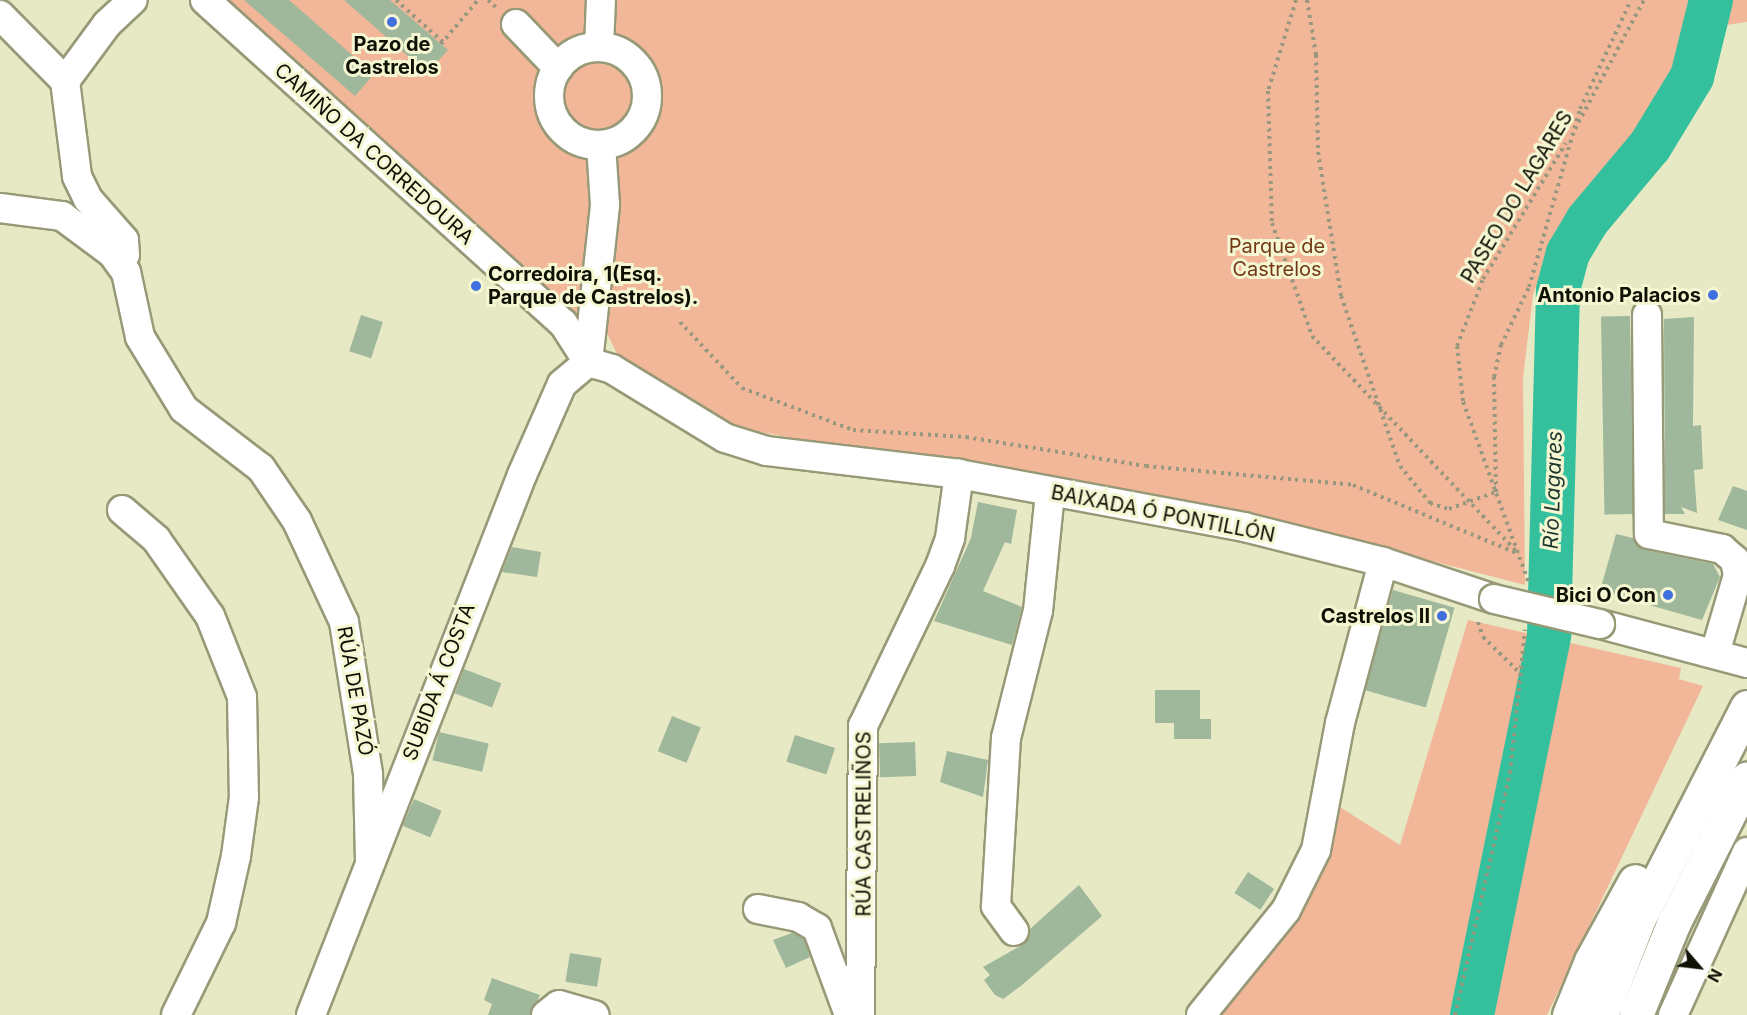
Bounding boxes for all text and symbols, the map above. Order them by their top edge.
marker: Pazo de Castrelos [385,15,399,29]
place label: Pazo de Castrelos [345,32,439,79]
street label: CAMIÑO DA CORREDOURA [270,58,478,250]
street label: PASEO DO LAGARES [1456,107,1578,287]
park label: Parque de Castrelos [1229,235,1325,282]
place label: Corredoira, 1(Esq. Parque de Castrelos). [488,262,699,309]
marker: Corredoira, 1(Esq. Parque de Castrelos). [469,279,483,293]
place label: Antonio Palacios [1537,283,1701,307]
marker: Antonio Palacios [1706,288,1720,302]
water label: Río Lagares [1538,430,1568,550]
street label: BAIXADA Ó PONTILLÓN [1049,481,1277,547]
place label: Bici O Con [1556,583,1656,607]
marker: Bici O Con [1661,588,1675,602]
street label: SUBIDA Á COSTA [398,600,480,764]
place label: Castrelos II [1321,604,1430,628]
marker: Castrelos II [1435,609,1449,623]
street label: RÚA DE PAZÓ [332,624,378,758]
street label: RÚA CASTRELIÑOS [852,731,876,917]
north arrow [1669,937,1729,997]
text: N [1703,965,1727,986]

